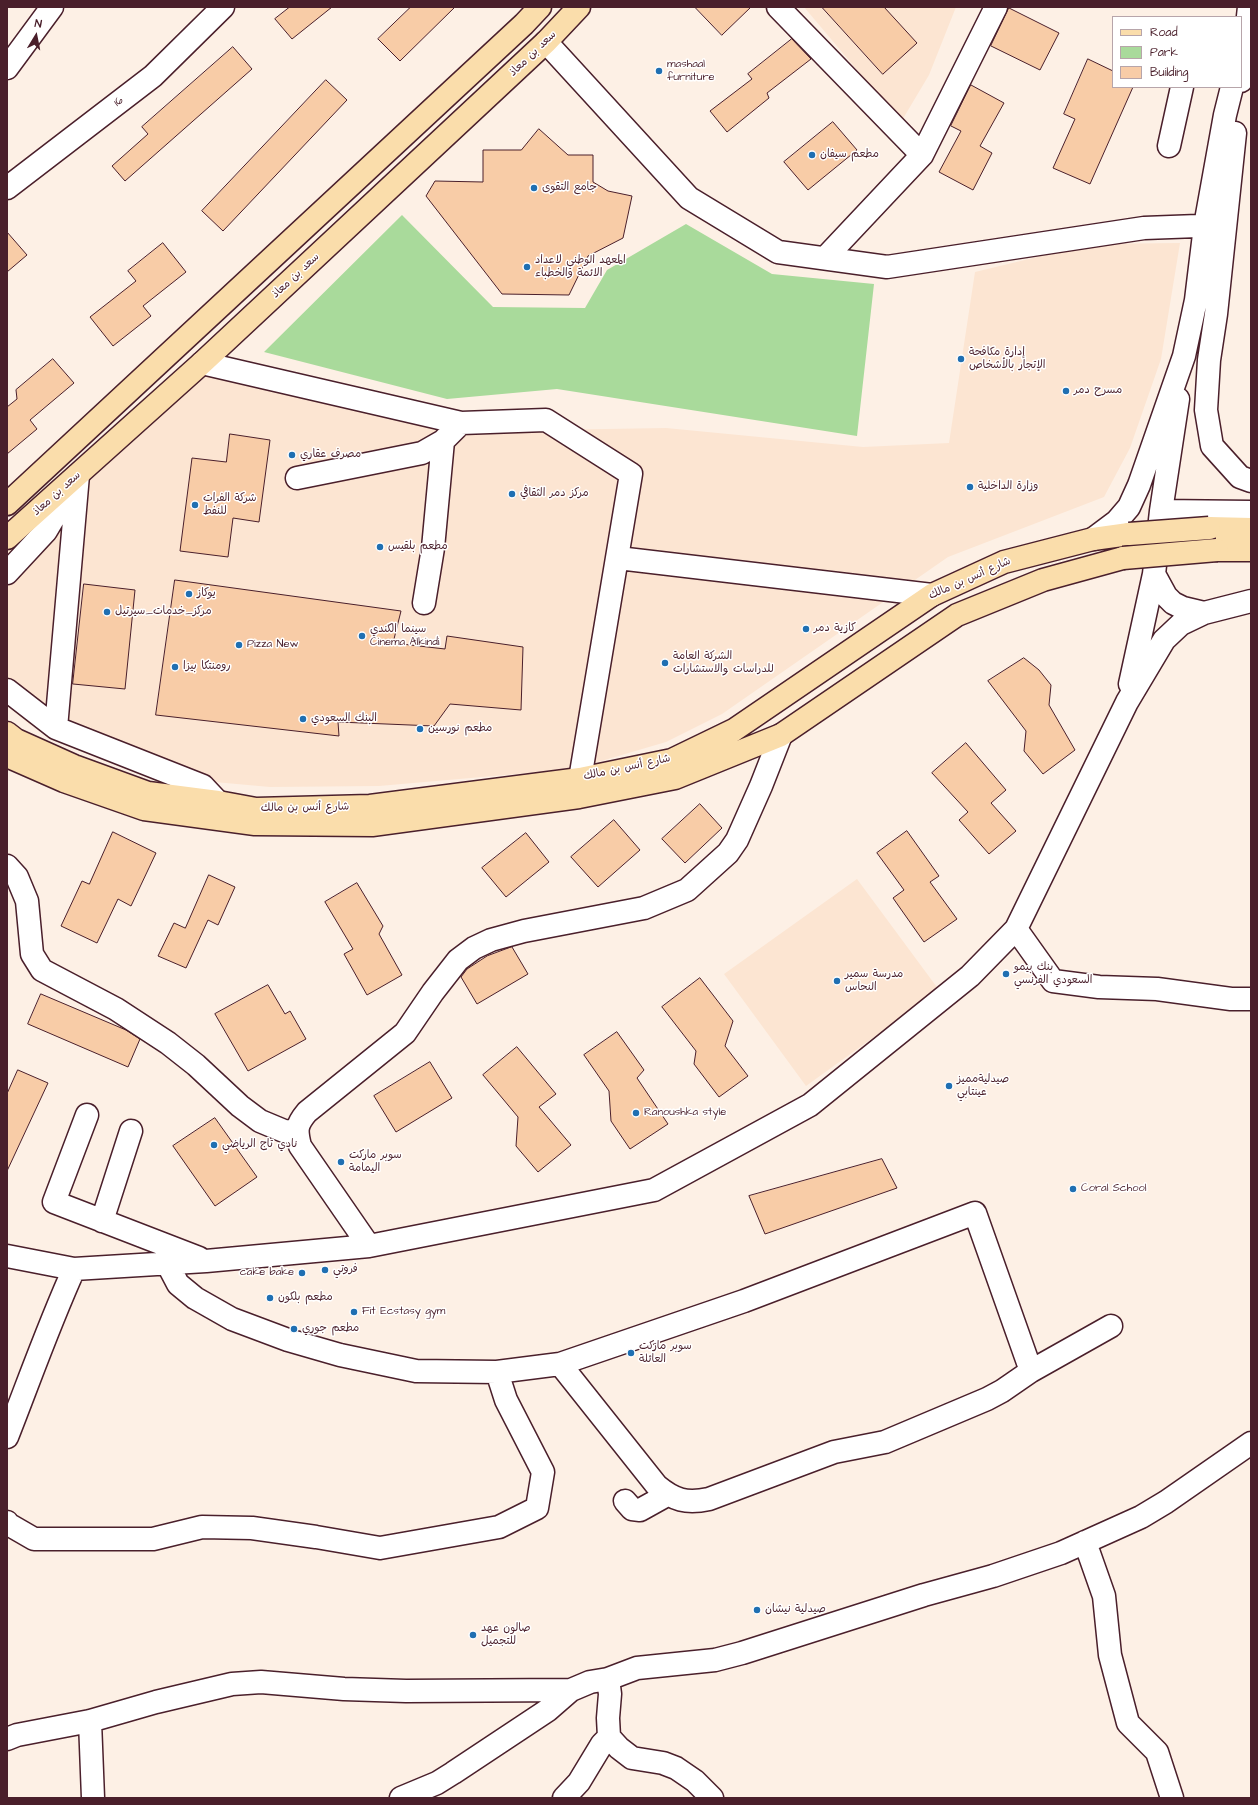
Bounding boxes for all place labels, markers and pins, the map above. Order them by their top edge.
place label: mashaal furniture [667,58,714,84]
marker: mashaal furniture [654,66,664,76]
place label: مطعم سيفان [820,148,879,162]
marker: مطعم سيفان [807,150,817,160]
place label: جامع التقوى [542,181,597,195]
marker: جامع التقوى [529,183,539,193]
place label: المعهد الوطني لاعداد الائمة والخطباء [535,254,626,280]
marker: المعهد الوطني لاعداد الائمة والخطباء [522,262,532,272]
place label: إدارة مكافحة الإتجار بالأشخاص [969,346,1046,372]
marker: إدارة مكافحة الإتجار بالأشخاص [956,354,966,364]
place label: مسرح دمر [1074,384,1122,398]
marker: مسرح دمر [1061,386,1071,396]
place label: مصرف عقاري [300,448,361,462]
marker: مصرف عقاري [287,450,297,460]
place label: وزارة الداخلية [978,480,1038,494]
marker: وزارة الداخلية [965,482,975,492]
place label: مركز دمر الثقافي [520,487,589,501]
marker: مركز دمر الثقافي [507,489,517,499]
place label: شركة الفرات للنفط [203,492,257,518]
marker: شركة الفرات للنفط [190,500,200,510]
place label: مطعم بلقيس [388,540,448,554]
marker: مطعم بلقيس [375,542,385,552]
place label: يوكاز [197,587,216,601]
marker: يوكاز [184,589,194,599]
place label: مركز_خدمات_سيرتيل [115,605,212,619]
marker: مركز_خدمات_سيرتيل [102,607,112,617]
place label: كازية دمر [814,622,856,636]
place label: سينما الكندي Cinema Alkindi [370,623,439,649]
marker: كازية دمر [801,624,811,634]
marker: سينما الكندي Cinema Alkindi [357,631,367,641]
place label: Pizza New [247,638,298,652]
marker: Pizza New [234,640,244,650]
place label: الشركة العامة للدراسات والاستشارات [673,650,774,676]
marker: الشركة العامة للدراسات والاستشارات [660,658,670,668]
place label: رومنتكا بيزا [183,660,231,674]
marker: رومنتكا بيزا [170,662,180,672]
place label: البنك السعودي [311,712,377,726]
marker: البنك السعودي [298,714,308,724]
place label: مطعم نورسين [428,722,492,736]
marker: مطعم نورسين [415,724,425,734]
place label: بنك بيمو السعودي الفرنسي [1014,961,1092,987]
place label: مدرسة سمير النحاس [845,968,903,994]
marker: بنك بيمو السعودي الفرنسي [1001,969,1011,979]
marker: مدرسة سمير النحاس [832,976,842,986]
place label: صيدليةمميز عينتابي [957,1073,1009,1099]
marker: صيدليةمميز عينتابي [944,1081,954,1091]
place label: Ranoushka style [644,1106,726,1120]
marker: Ranoushka style [631,1108,641,1118]
place label: نادي تاج الرياضي [222,1138,297,1152]
marker: نادي تاج الرياضي [209,1140,219,1150]
place label: سوبر ماركت اليمامة [349,1149,402,1175]
marker: سوبر ماركت اليمامة [336,1157,346,1167]
place label: Coral School [1081,1182,1146,1196]
marker: Coral School [1068,1184,1078,1194]
place label: فروتي [333,1263,358,1277]
marker: فروتي [320,1265,330,1275]
place label: cake bake [240,1266,294,1280]
marker: cake bake [297,1268,307,1278]
place label: مطعم بلكون [278,1291,333,1305]
marker: مطعم بلكون [265,1293,275,1303]
place label: Fit Ecstasy gym [362,1305,445,1319]
marker: Fit Ecstasy gym [349,1307,359,1317]
place label: مطعم جوري [302,1322,359,1336]
marker: مطعم جوري [289,1324,299,1334]
place label: سوبر ماركت العائلة [639,1340,692,1366]
marker: سوبر ماركت العائلة [626,1348,636,1358]
place label: صيدلية نيشان [765,1603,826,1617]
marker: صيدلية نيشان [752,1605,762,1615]
place label: صالون عهد للتجميل [481,1622,531,1648]
marker: صالون عهد للتجميل [468,1630,478,1640]

